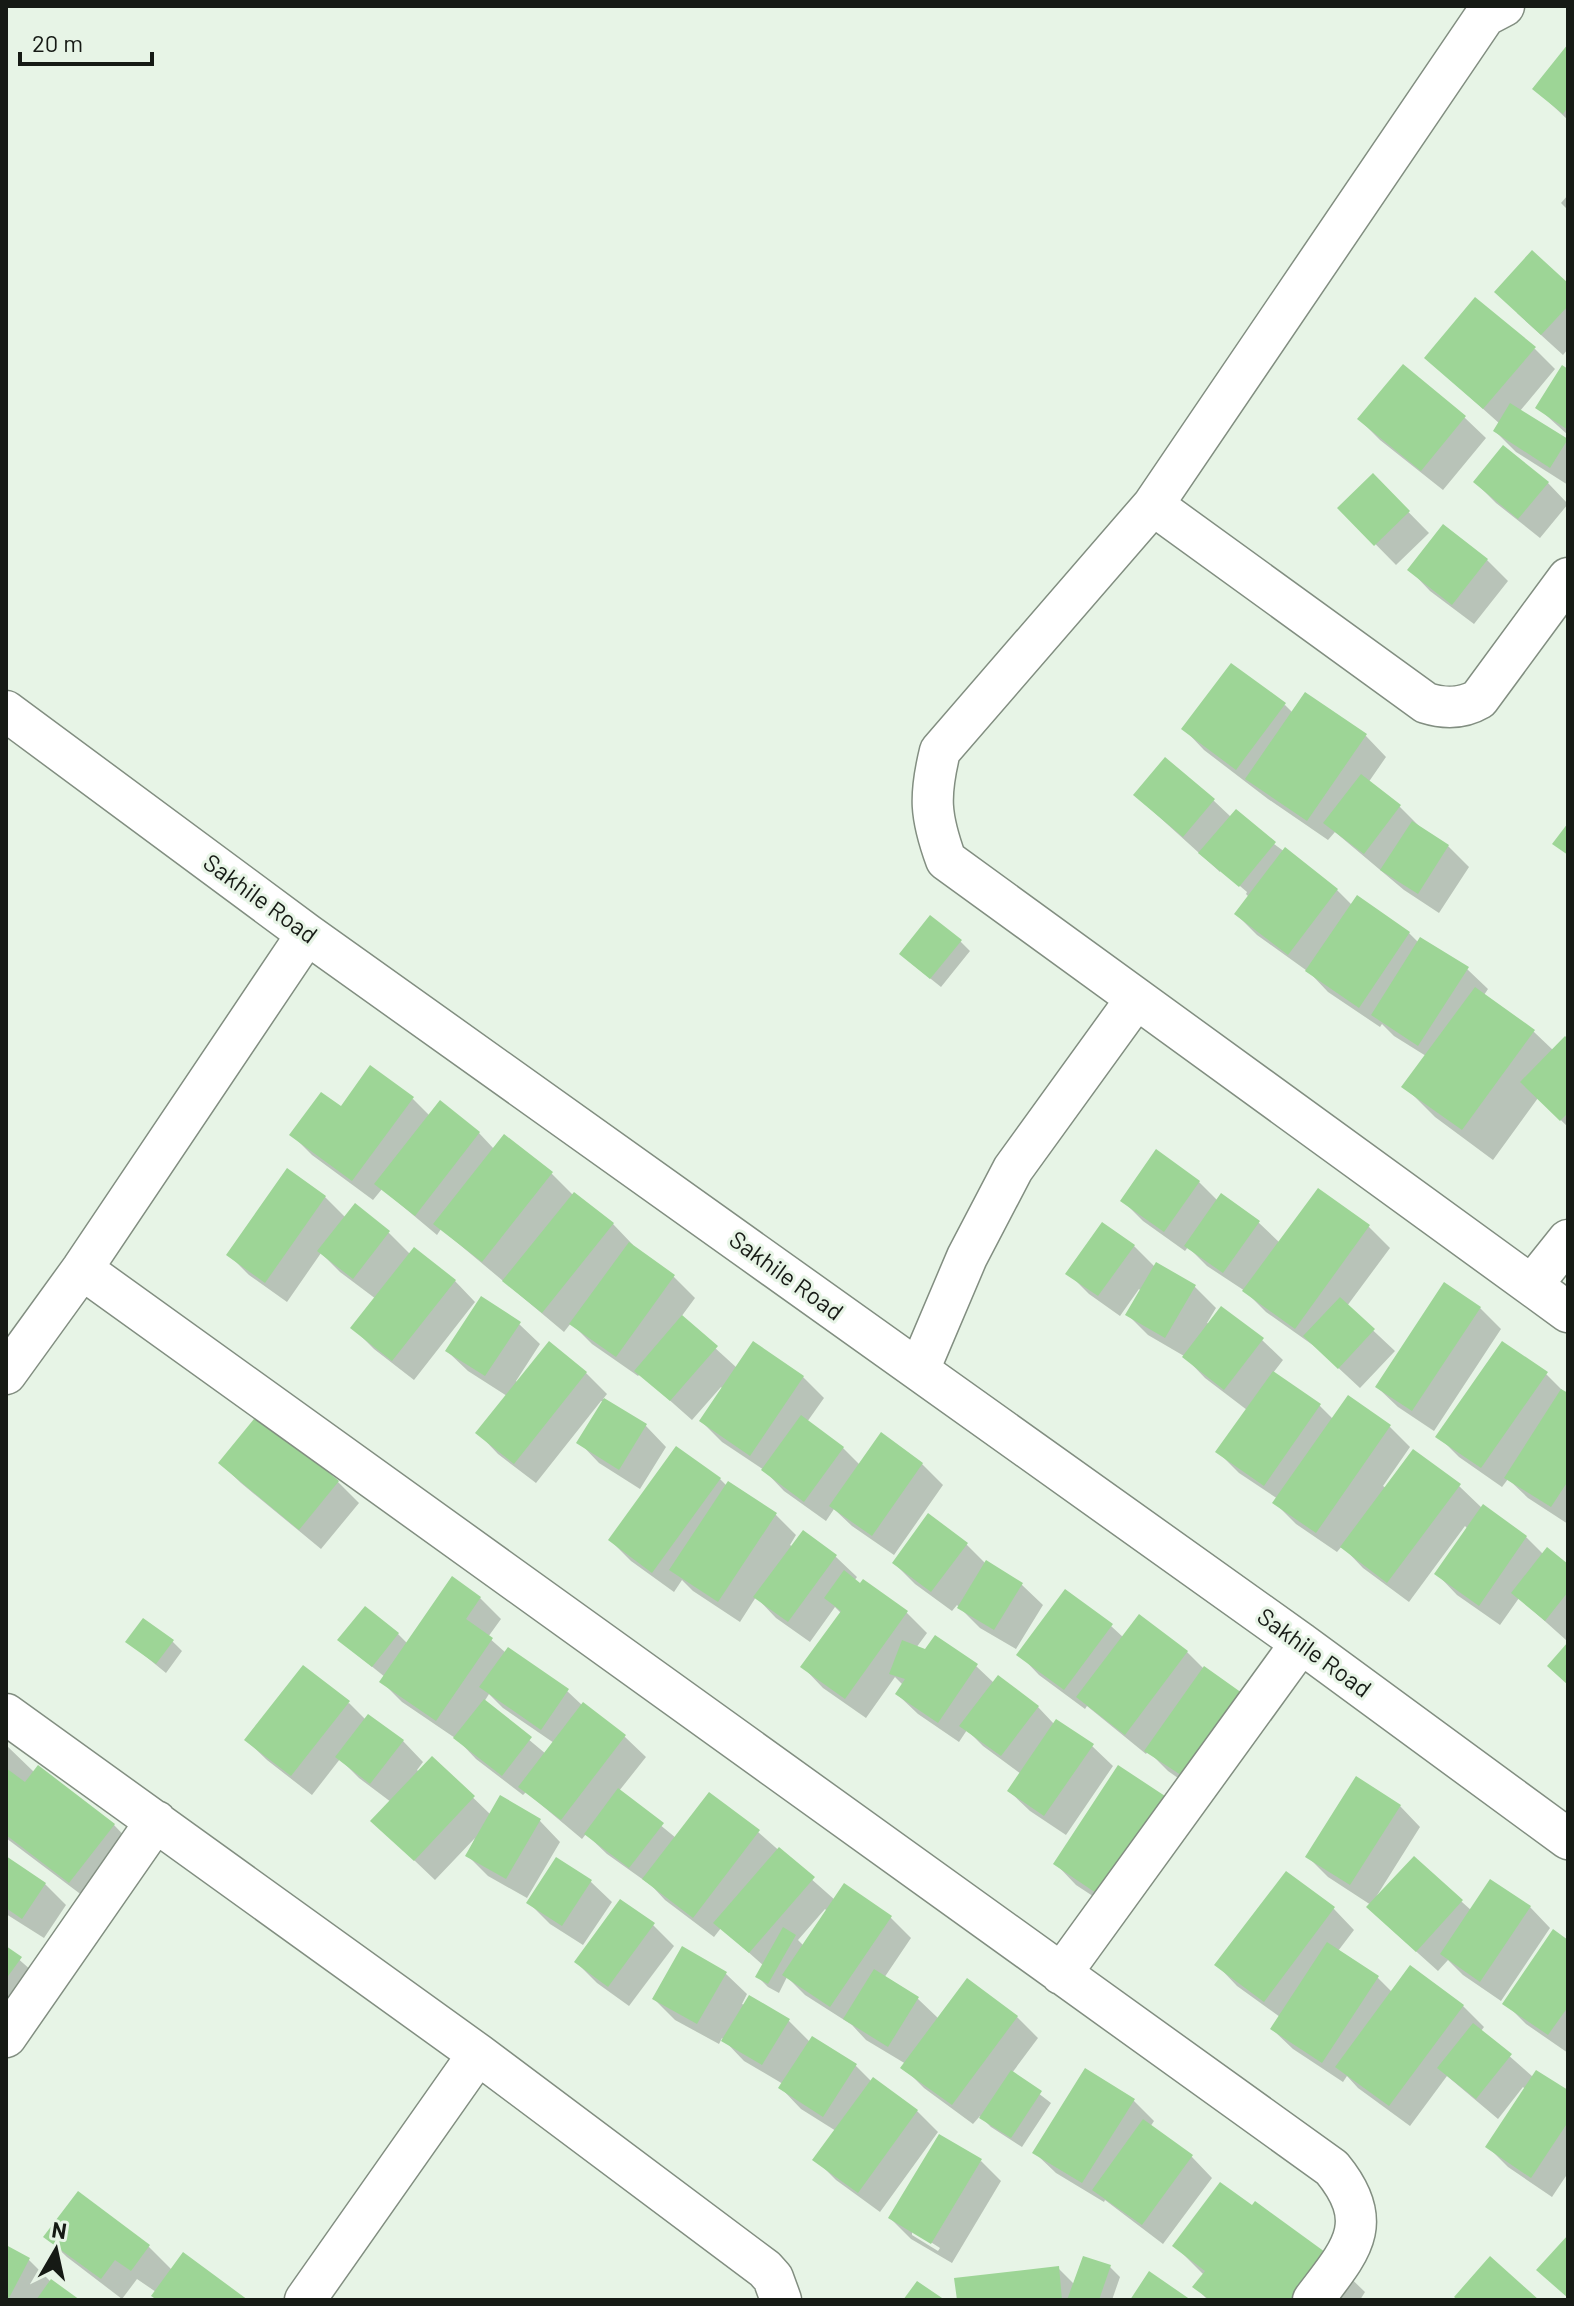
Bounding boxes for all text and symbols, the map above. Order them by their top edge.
scale bar [20,16,152,66]
text: 20 m [32,28,83,57]
street label: Sakhile Road [198,847,323,949]
street label: Sakhile Road [724,1224,849,1326]
street label: Sakhile Road [1252,1601,1377,1703]
north arrow [16,2210,96,2290]
text: N [50,2215,69,2243]

